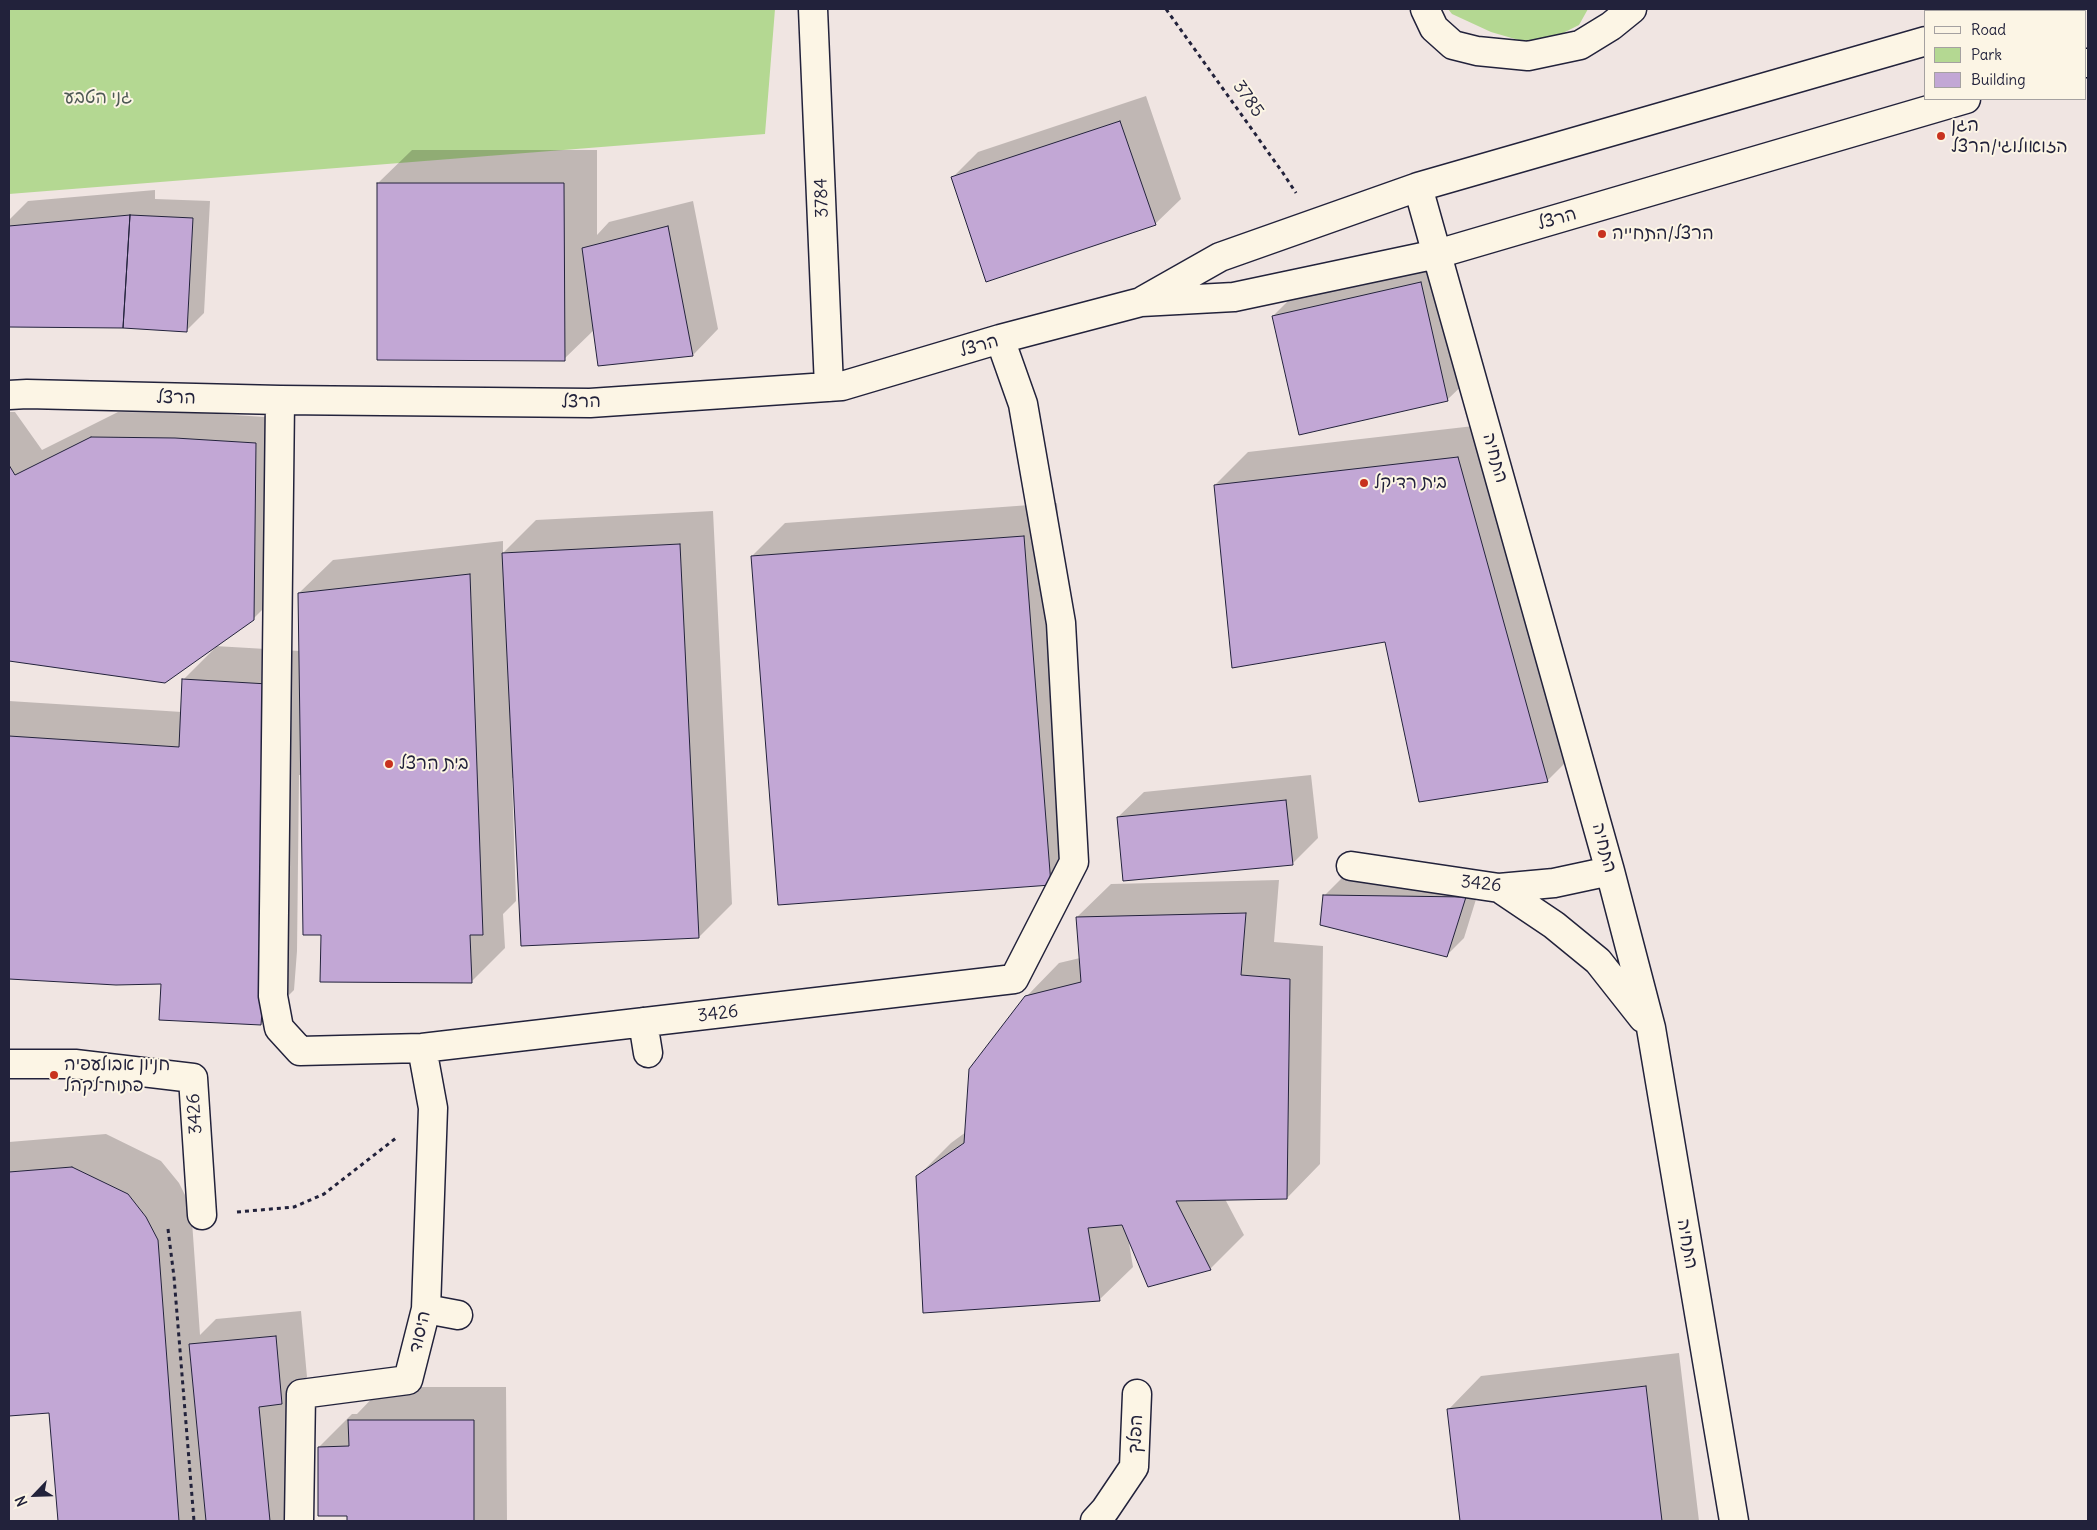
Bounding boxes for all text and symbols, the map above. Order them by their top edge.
legend [1924,10,2087,100]
text: Road [1971,20,2006,39]
text: Park [1971,45,2002,64]
text: Building [1971,70,2026,89]
street label: 3785 [1228,77,1268,121]
park label: גני הטבע [64,87,132,109]
place label: הגן הזואולוגי/הרצל [1951,115,2068,158]
marker: הגן הזואולוגי/הרצל [1935,130,1947,142]
street label: 3784 [811,178,833,218]
street label: הרצל [1535,203,1579,235]
place label: הרצל/התחייה [1612,223,1714,245]
marker: הרצל/התחייה [1596,228,1608,240]
street label: הרצל [957,330,1001,362]
street label: הרצל [156,387,196,409]
street label: הרצל [561,391,601,413]
street label: התחיה [1478,431,1512,485]
place label: בית רדיקל [1374,472,1447,494]
marker: בית רדיקל [1358,477,1370,489]
place label: בית הרצל [399,753,469,775]
marker: בית הרצל [383,758,395,770]
street label: התחיה [1587,821,1621,875]
street label: 3426 [1460,871,1502,897]
street label: 3426 [696,1001,740,1027]
place label: חניון אבולעפיה פתוח לקהל [64,1054,170,1096]
marker: חניון אבולעפיה פתוח לקהל [48,1069,60,1081]
street label: 3426 [183,1093,207,1135]
street label: התחיה [1672,1217,1702,1271]
street label: היסוד [405,1309,435,1355]
street label: הפלך [1124,1414,1148,1454]
north arrow [10,1470,60,1520]
text: N [11,1493,31,1509]

